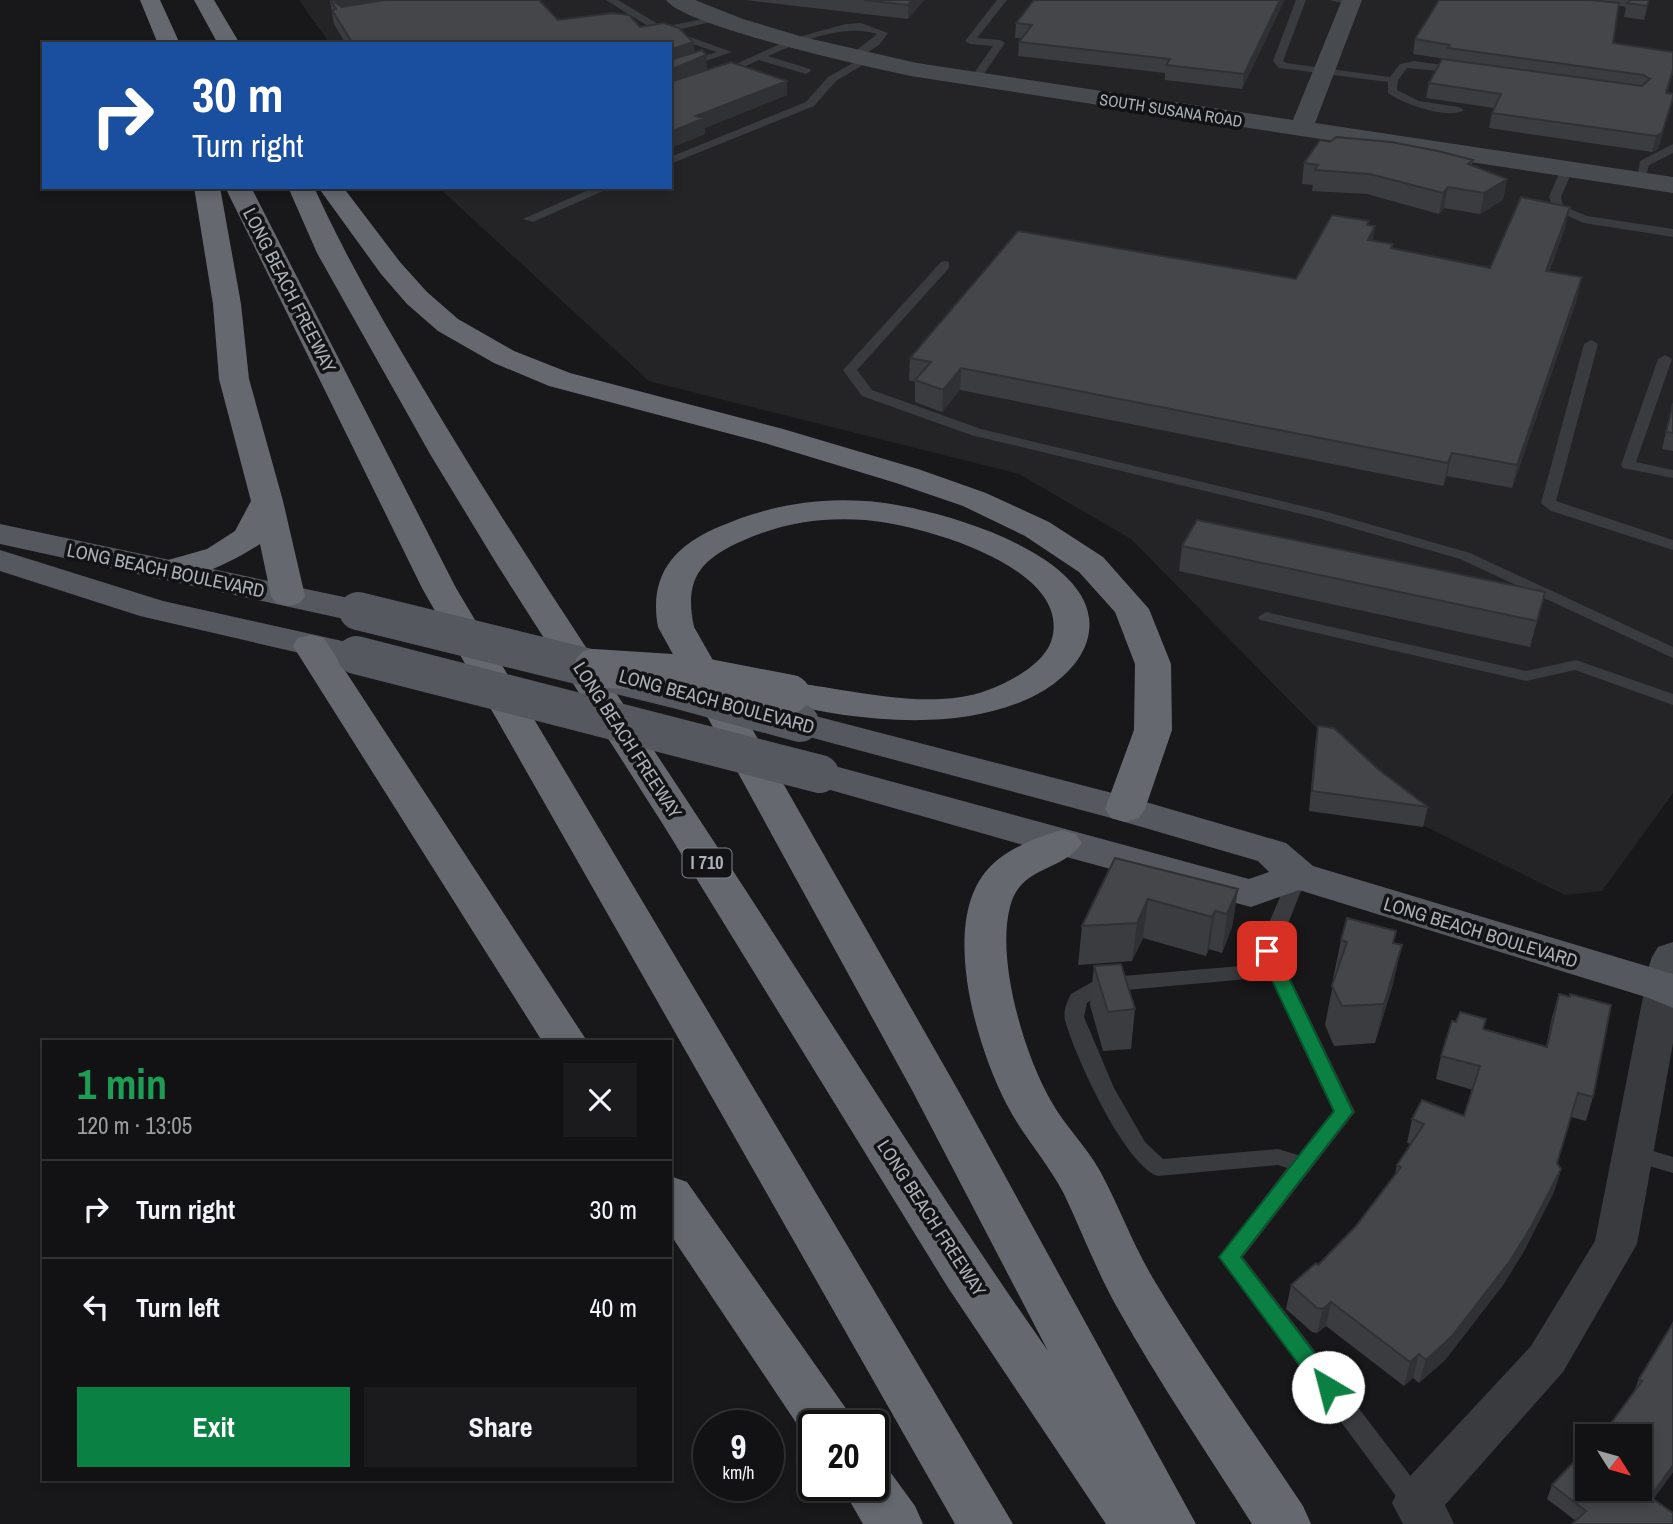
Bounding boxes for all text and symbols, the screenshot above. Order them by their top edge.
text: 30 m [192,61,284,127]
icon: right [77,70,168,161]
street label: SOUTH SUSANA ROAD [1098,88,1244,132]
text: Turn right [192,124,304,167]
street label: LONG BEACH FREEWAY [237,203,343,377]
street label: LONG BEACH BOULEVARD [65,536,267,604]
street label: LONG BEACH FREEWAY [568,657,689,824]
street label: LONG BEACH BOULEVARD [616,662,818,740]
road number: I 710 [682,848,732,878]
street label: LONG BEACH BOULEVARD [1381,890,1581,974]
pin [1237,921,1297,981]
icon: arrive [1248,932,1286,970]
text: 1 min [77,1056,167,1112]
button: close [563,1063,637,1137]
text: 120 m · 13:05 [77,1110,192,1141]
street label: LONG BEACH FREEWAY [872,1135,993,1302]
icon: right [77,1190,115,1228]
text: Turn right [136,1192,235,1227]
text: 30 m [590,1192,637,1227]
icon: left [77,1288,115,1326]
text: Turn left [136,1290,220,1325]
text: 40 m [590,1290,637,1325]
position arrow [1291,1350,1365,1424]
button: Exit [77,1387,350,1467]
button: Share [364,1387,637,1467]
speed limit sign: 20 [798,1410,889,1501]
text: 9 [731,1423,746,1470]
north arrow [1575,1424,1652,1502]
map controls [1575,1424,1652,1501]
text: km/h [723,1460,755,1485]

